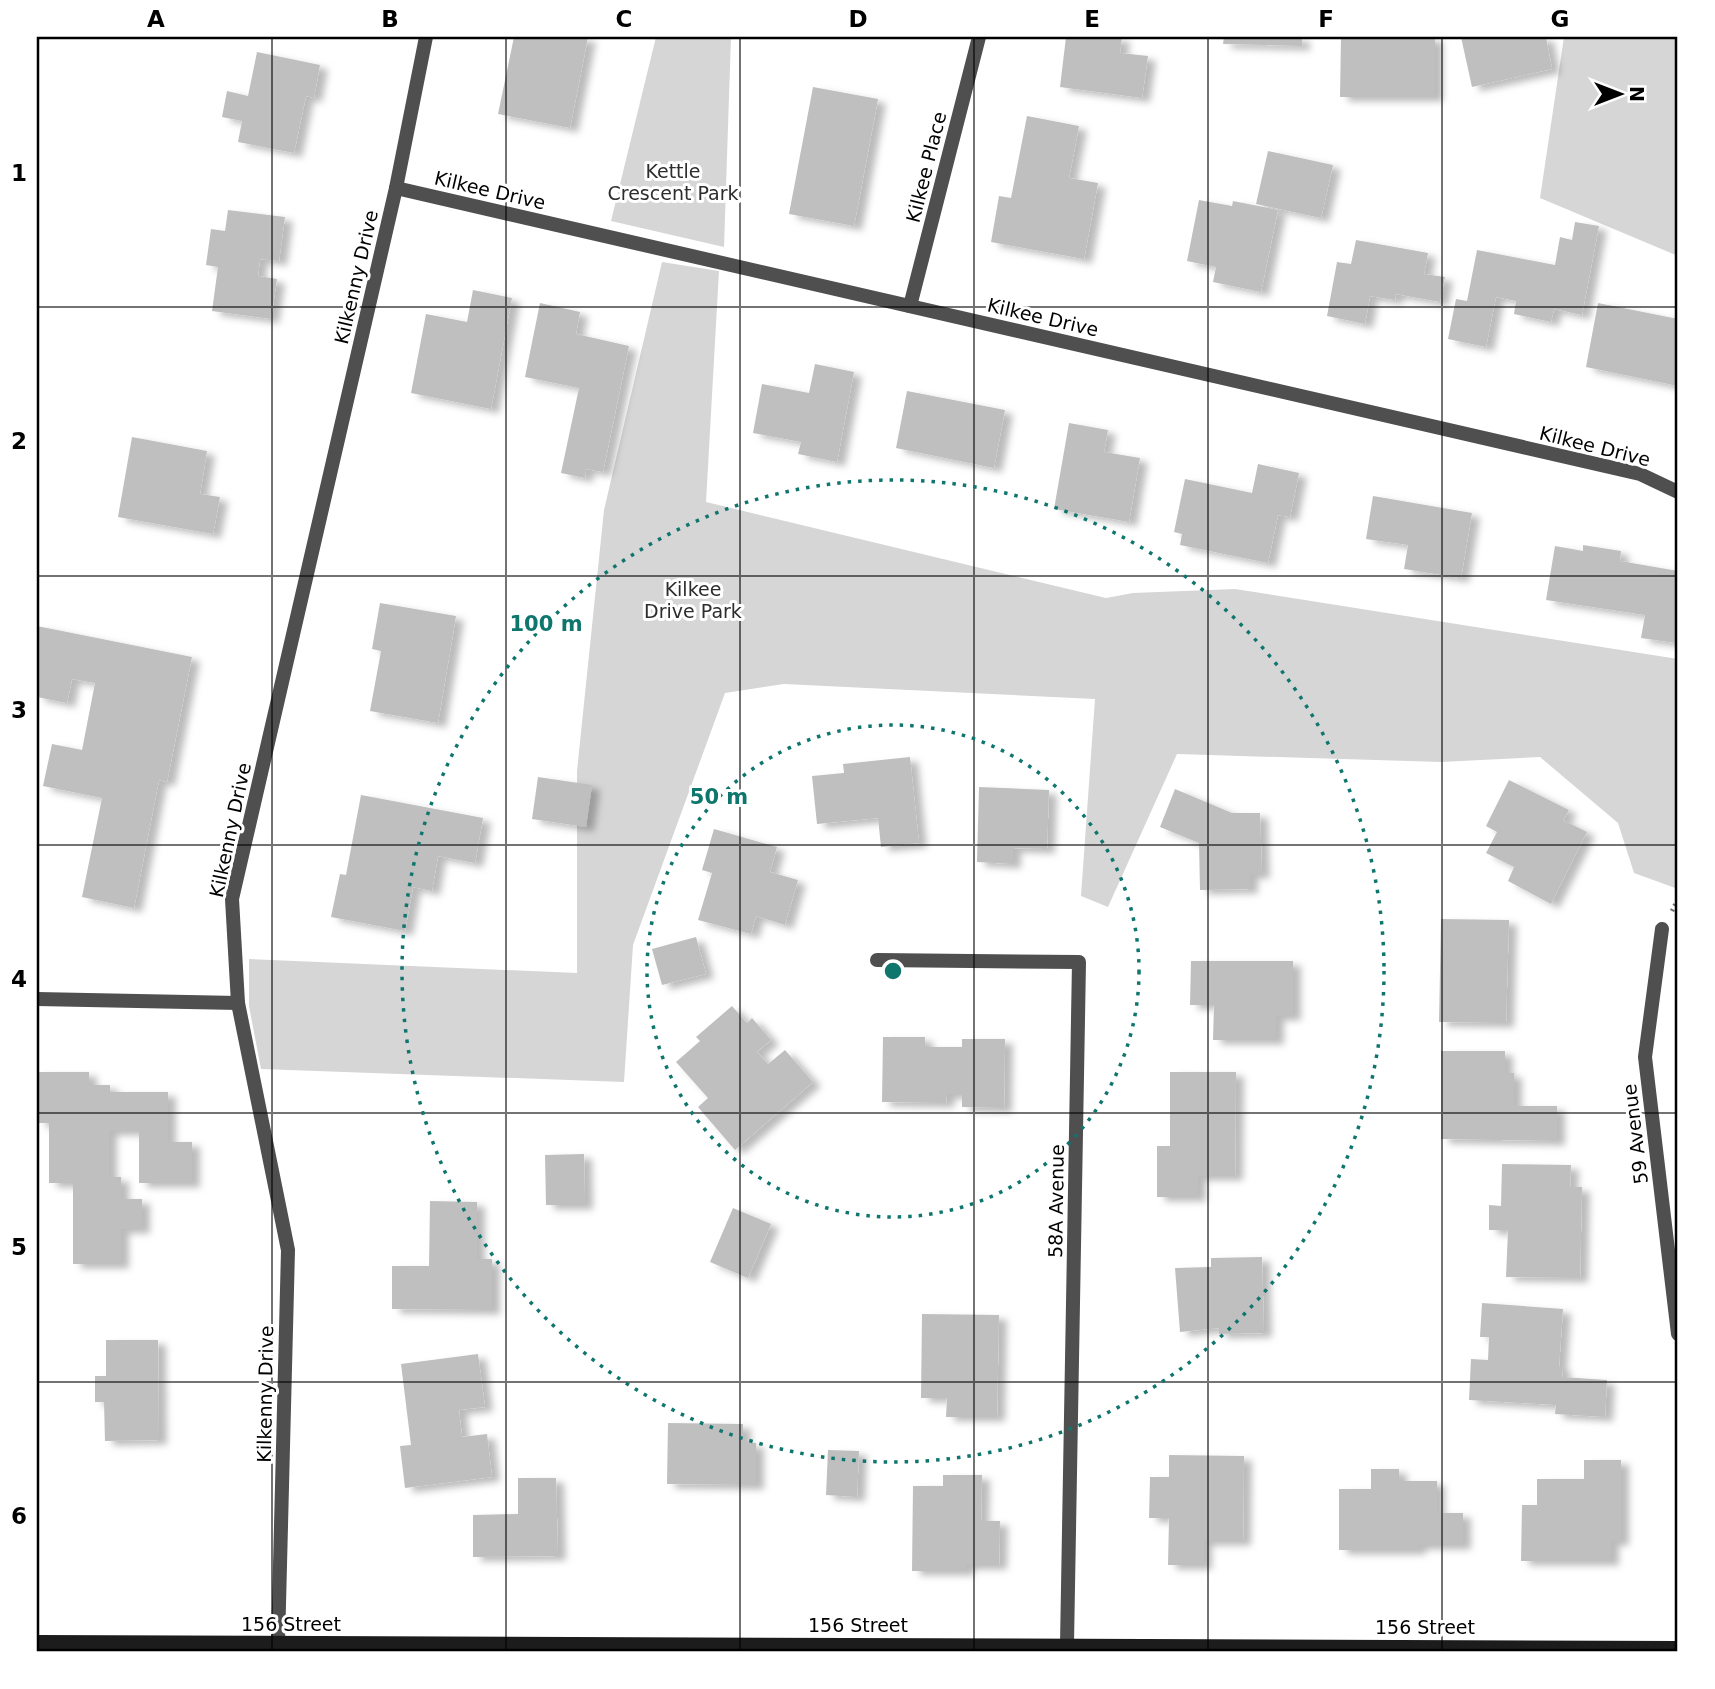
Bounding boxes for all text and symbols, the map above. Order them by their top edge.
text: A [147,6,165,32]
text: B [381,6,399,32]
text: C [616,6,632,32]
text: D [848,6,868,32]
text: E [1084,6,1100,32]
text: F [1318,6,1334,32]
text: G [1551,6,1569,32]
north arrow [1586,60,1656,130]
text: N [1626,86,1648,102]
street label: Kilkee Place [902,109,950,225]
text: 1 [11,160,27,186]
park label: Kettle Crescent Park [608,160,738,204]
street label: Kilkee Drive [432,167,548,213]
street label: Kilkenny Drive [330,208,382,346]
street label: Kilkee Drive [985,294,1101,340]
street label: Kilkee Drive [1537,422,1653,470]
text: 2 [11,428,27,454]
park label: Kilkee Drive Park [644,578,742,622]
text: 100 m [509,612,583,636]
text: 3 [11,697,27,723]
street label: Kilkenny Drive [205,761,255,899]
text: 50 m [690,785,748,809]
centre of rings [881,959,905,983]
text: 4 [11,966,27,992]
street label: 59 Avenue [1618,1083,1652,1185]
street label: 58A Avenue [1044,1144,1068,1258]
text: 5 [11,1234,27,1260]
street label: Kilkenny Drive [253,1325,277,1463]
text: 6 [11,1503,27,1529]
street label: 156 Street [241,1613,341,1635]
street label: 156 Street [808,1614,908,1636]
street label: 156 Street [1375,1616,1475,1638]

